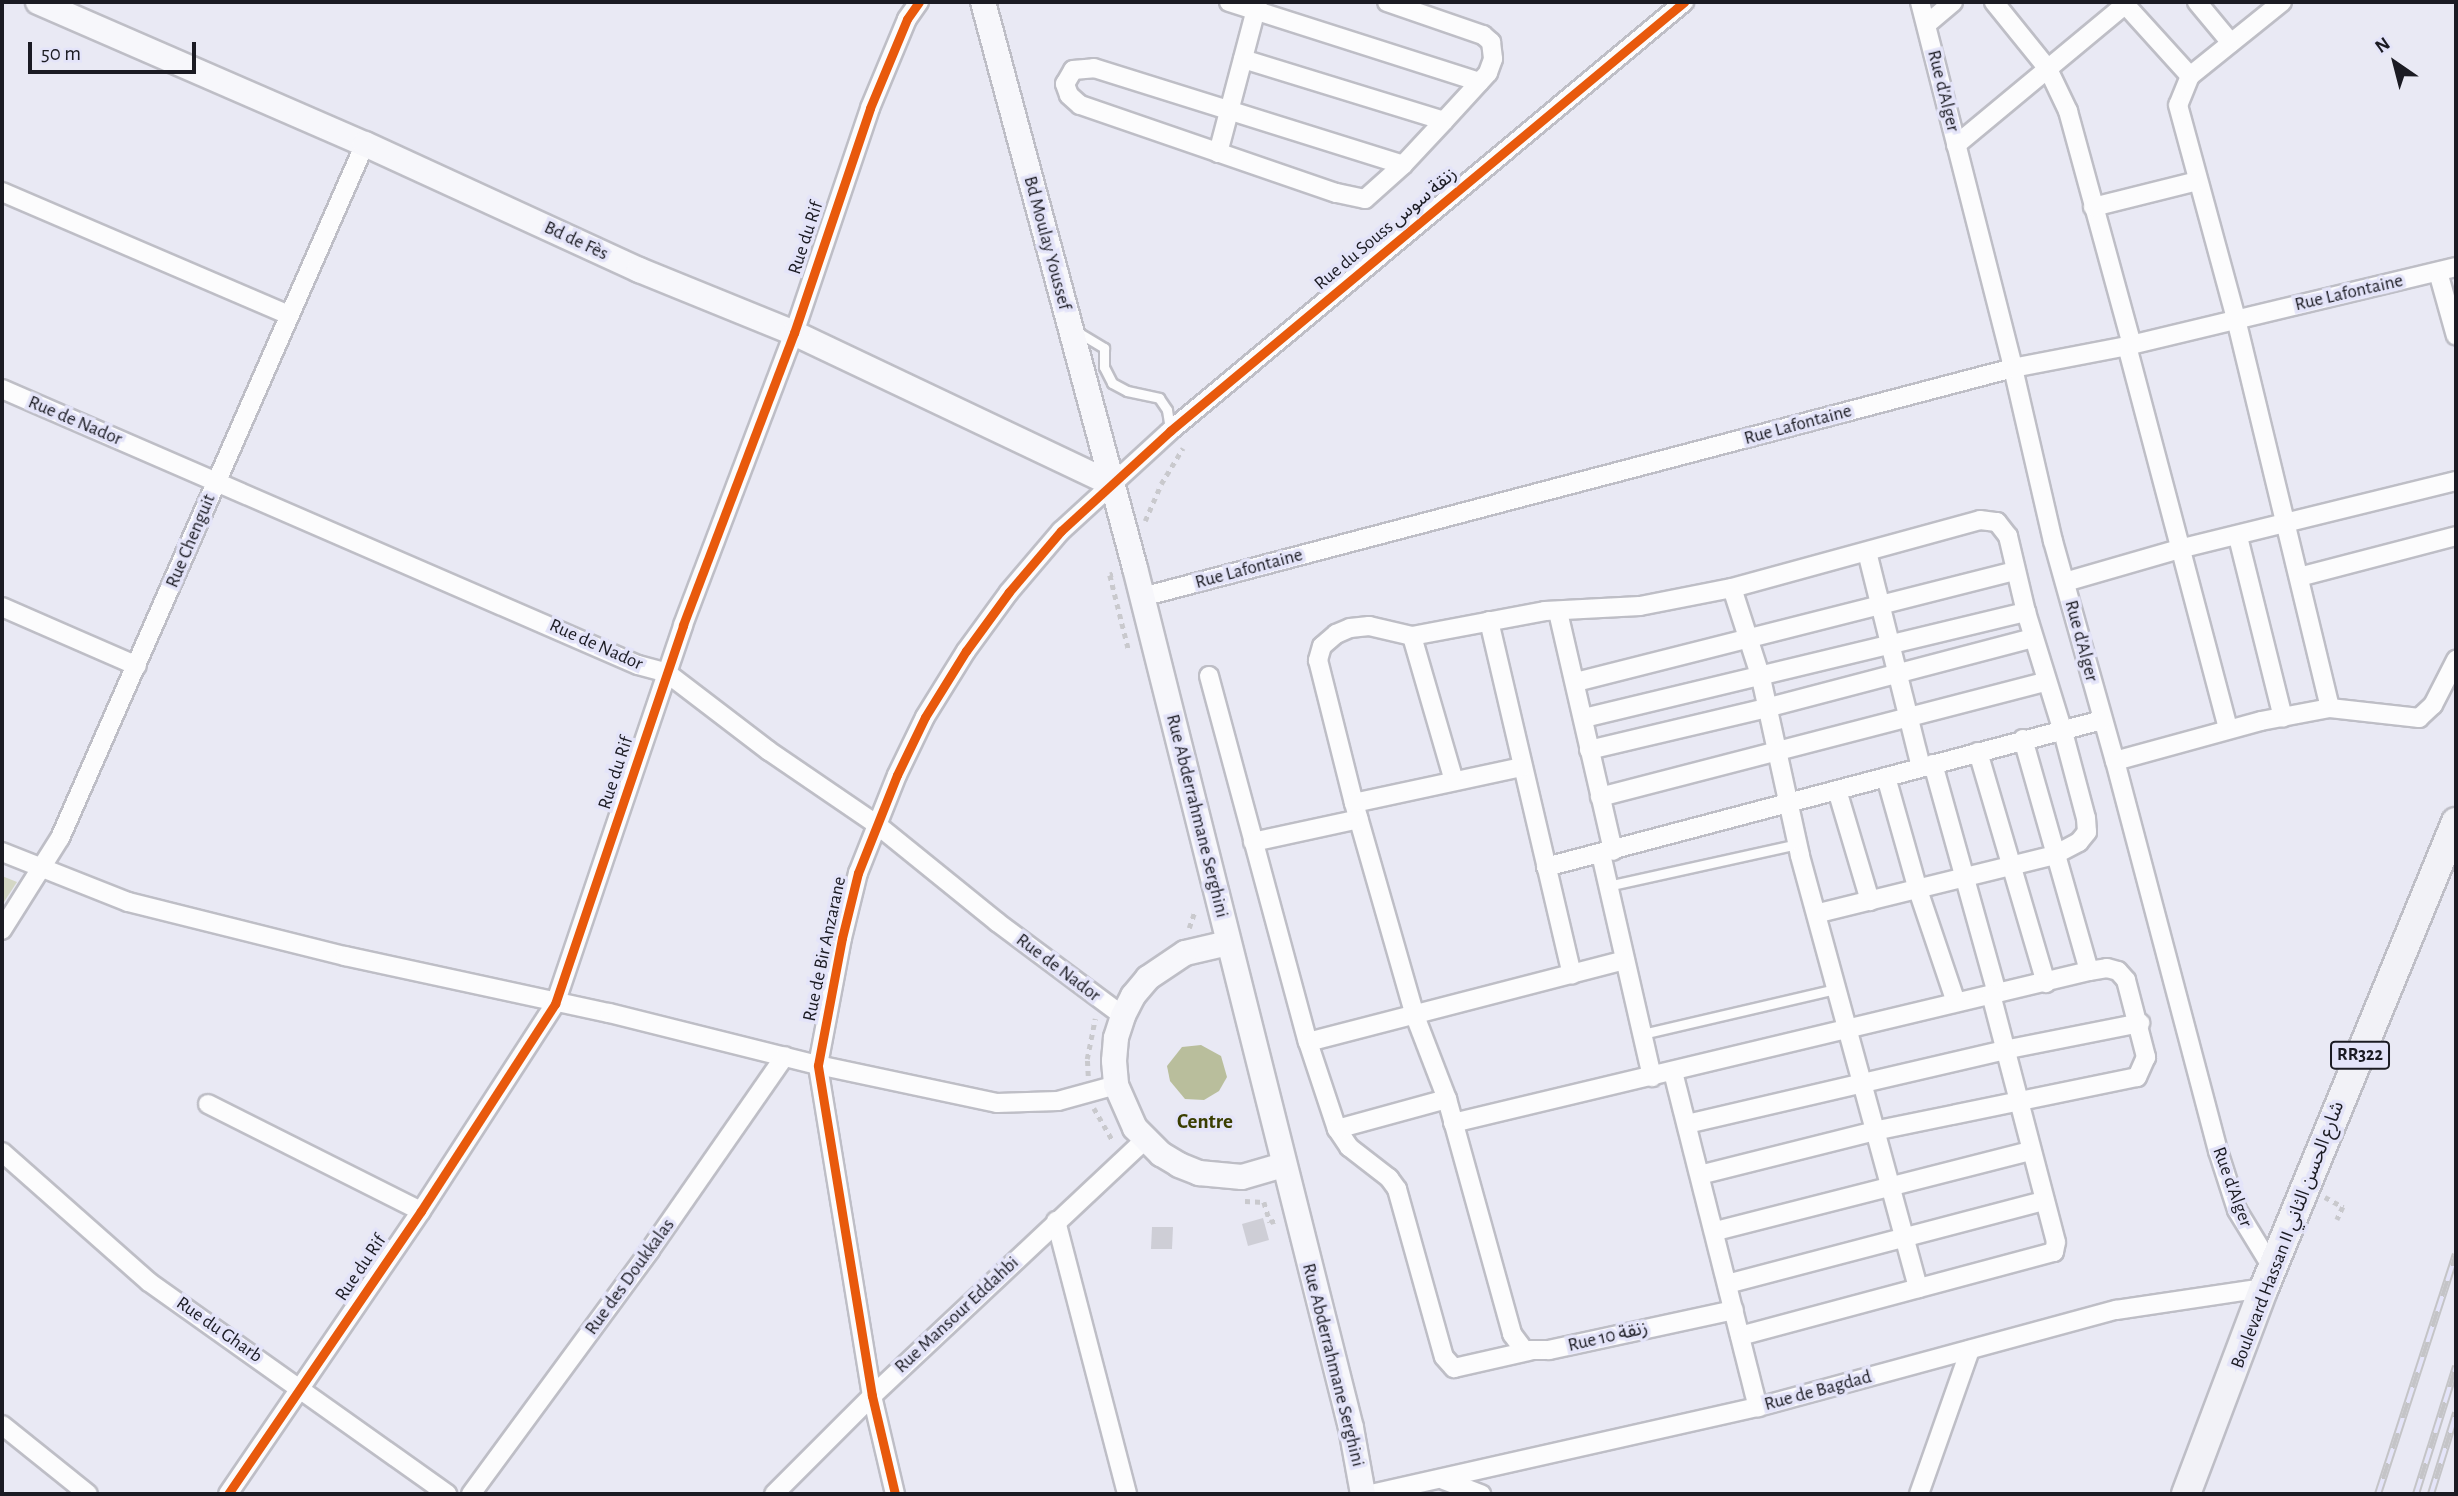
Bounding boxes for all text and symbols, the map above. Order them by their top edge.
scale bar [32,28,200,72]
north arrow [2360,28,2430,98]
text: N [2372,34,2394,57]
text: 50 m [41,43,81,64]
street label: Rue d'Alger [1922,48,1964,134]
street label: Rue du Souss زنقة سوس [1310,163,1462,295]
street label: Bd Moulay Youssef [1018,174,1076,312]
street label: Rue du Rif [784,199,828,277]
street label: Bd de Fès [540,216,612,266]
street label: Rue Lafontaine [2293,269,2405,317]
street label: Rue de Nador [25,391,125,451]
street label: Rue Lafontaine [1742,400,1854,450]
street label: Rue Chenguit [161,491,221,591]
street label: Rue Lafontaine [1193,544,1305,594]
street label: Rue d'Alger [2059,598,2103,684]
street label: Rue de Nador [546,614,646,676]
street label: Rue Abderrahmane Serghini [1161,712,1233,920]
street label: Rue du Rif [594,734,638,812]
street label: Rue de Bir Anzarane [799,874,851,1024]
street label: Rue de Nador [1011,929,1105,1007]
road number: RR322 [2328,1040,2392,1070]
street label: Boulevard Hassan II شارع الحسن الثاني [2226,1098,2350,1372]
district label: Centre [1177,1109,1233,1135]
street label: Rue d'Alger [2207,1144,2257,1230]
street label: Rue des Doukkalas [580,1214,680,1340]
street label: Rue du Rif [330,1230,392,1306]
street label: Rue Mansour Eddahbi [890,1252,1024,1378]
street label: Rue Abderrahmane Serghini [1297,1261,1369,1469]
street label: Rue du Gharb [172,1292,266,1368]
street label: Rue 10 زنقة [1566,1317,1650,1357]
street label: Rue de Bagdad [1762,1366,1874,1416]

